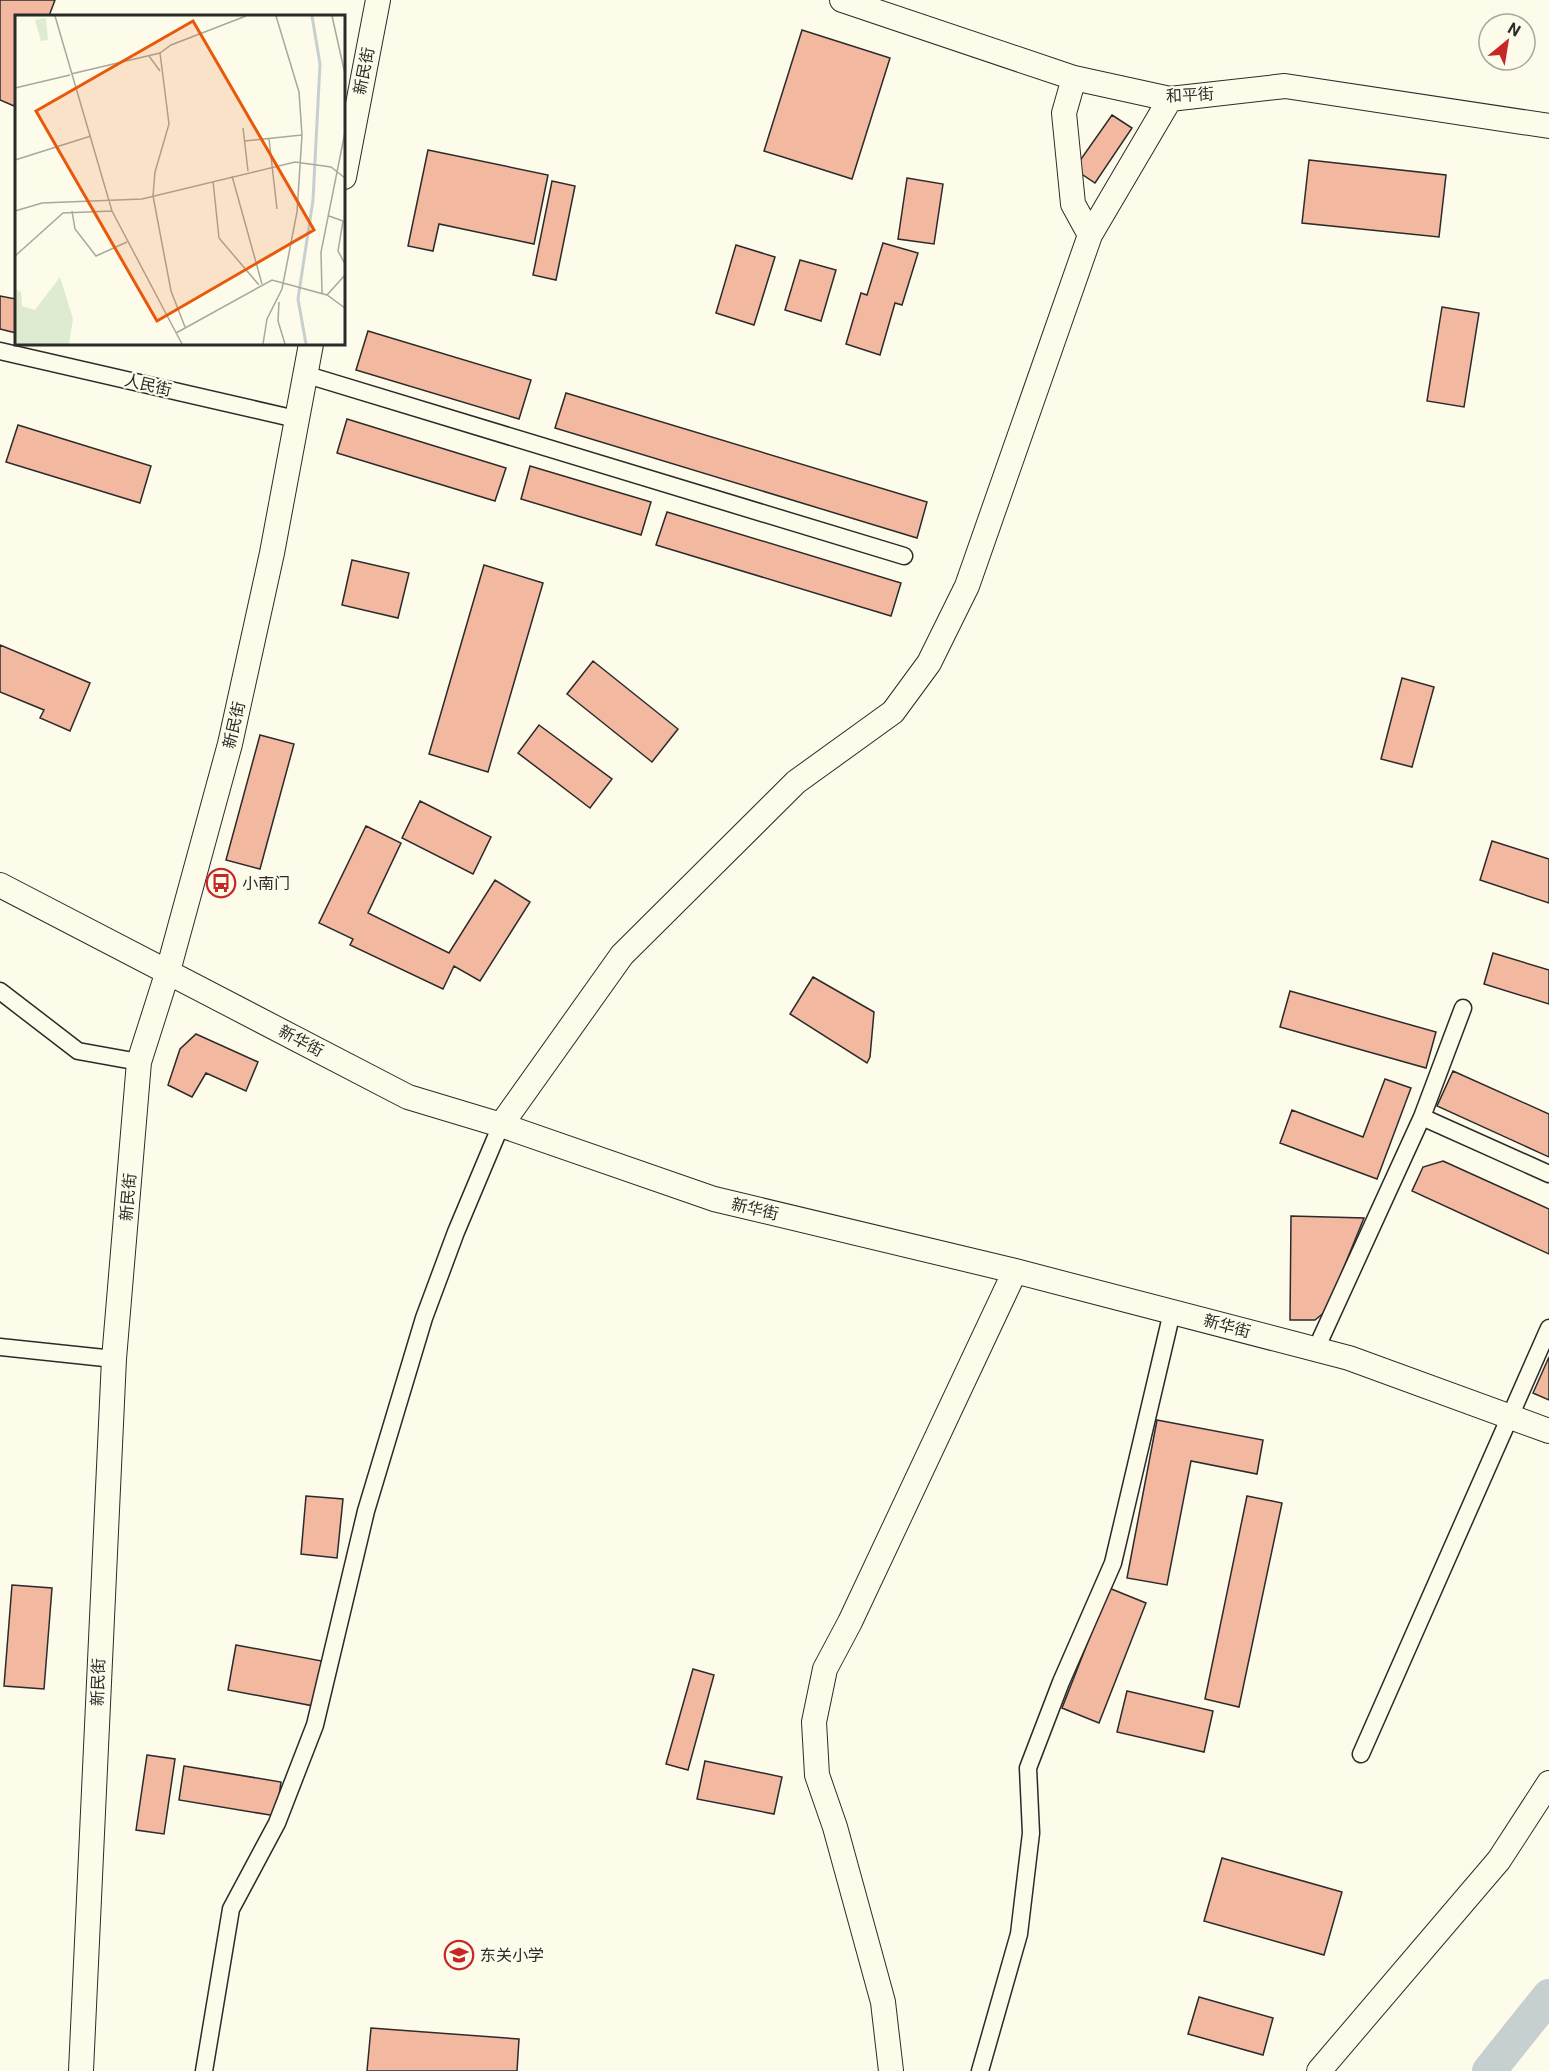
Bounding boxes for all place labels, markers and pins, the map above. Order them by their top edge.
bus stop icon: 小南门 [205,867,237,899]
place label: 小南门 [242,874,290,893]
school or university icon: 东关小学 [443,1939,475,1971]
place label: 东关小学 [480,1946,544,1965]

